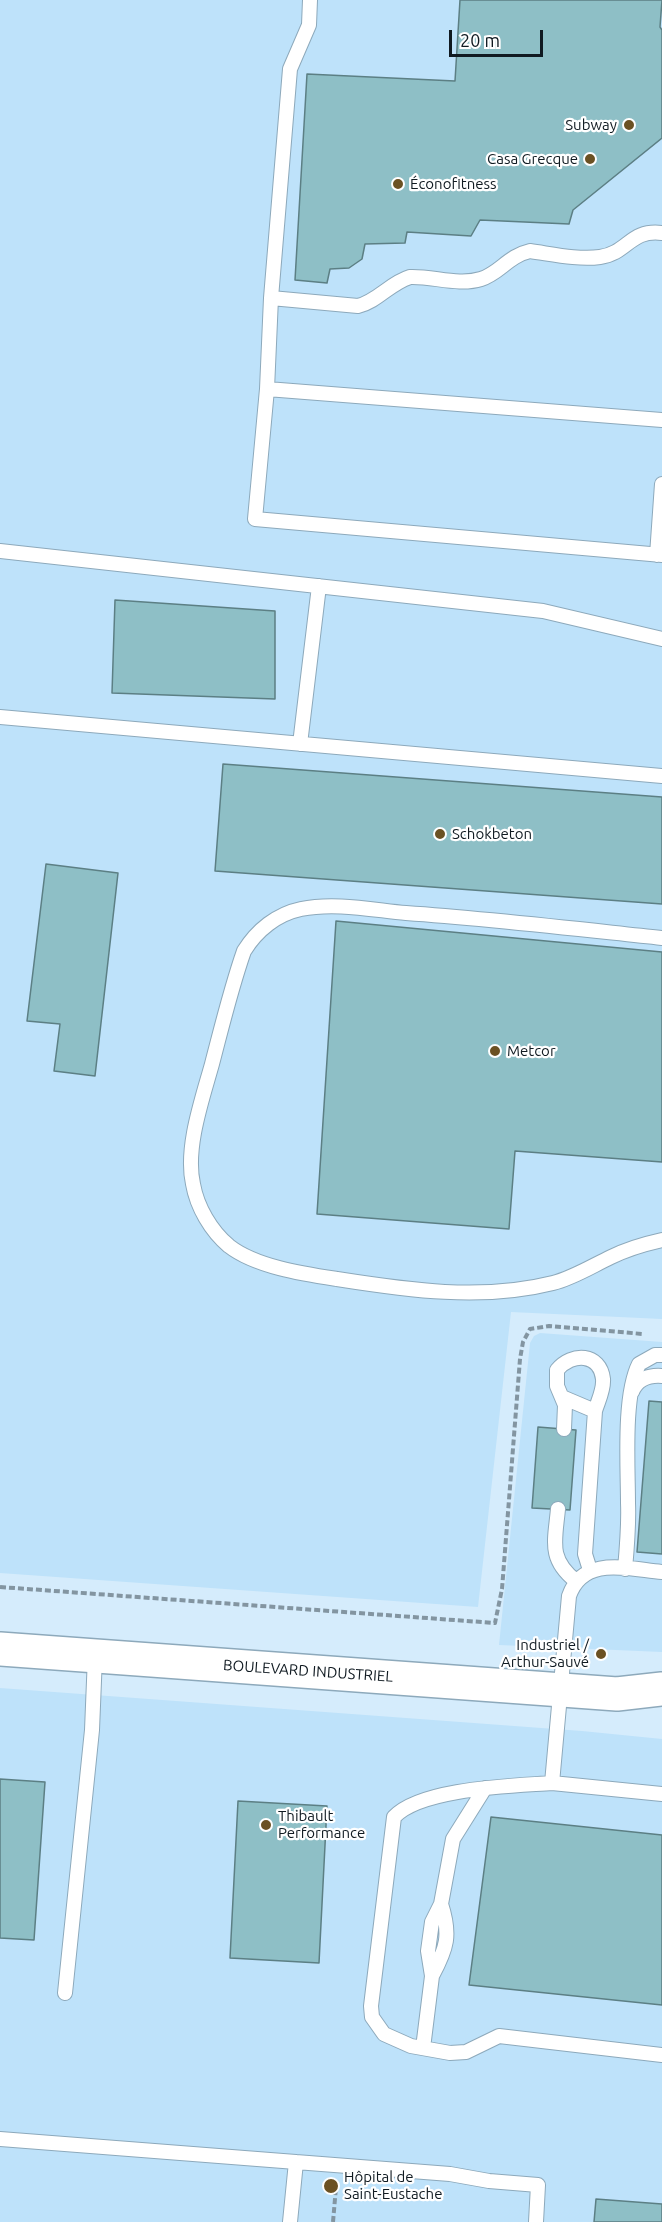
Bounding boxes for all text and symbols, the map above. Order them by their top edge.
scale bar [452,18,546,56]
text: 20 m [460,30,500,50]
place label: Subway [565,116,617,134]
marker: Subway [622,118,636,132]
place label: Casa Grecque [487,150,578,168]
marker: Casa Grecque [583,152,597,166]
place label: Éconofitness [410,175,497,193]
marker: Éconofitness [391,177,405,191]
place label: Schokbeton [452,825,532,843]
marker: Schokbeton [433,827,447,841]
place label: Metcor [507,1042,556,1060]
marker: Metcor [488,1044,502,1058]
place label: Industriel / Arthur-Sauvé [501,1636,589,1671]
marker: Industriel / Arthur-Sauvé [594,1647,608,1661]
street label: BOULEVARD INDUSTRIEL [222,1656,394,1686]
place label: Thibault Performance [278,1807,365,1842]
marker: Thibault Performance [259,1818,273,1832]
place label: Hôpital de Saint-Eustache [344,2168,442,2203]
marker: Hôpital de Saint-Eustache [322,2177,340,2195]

